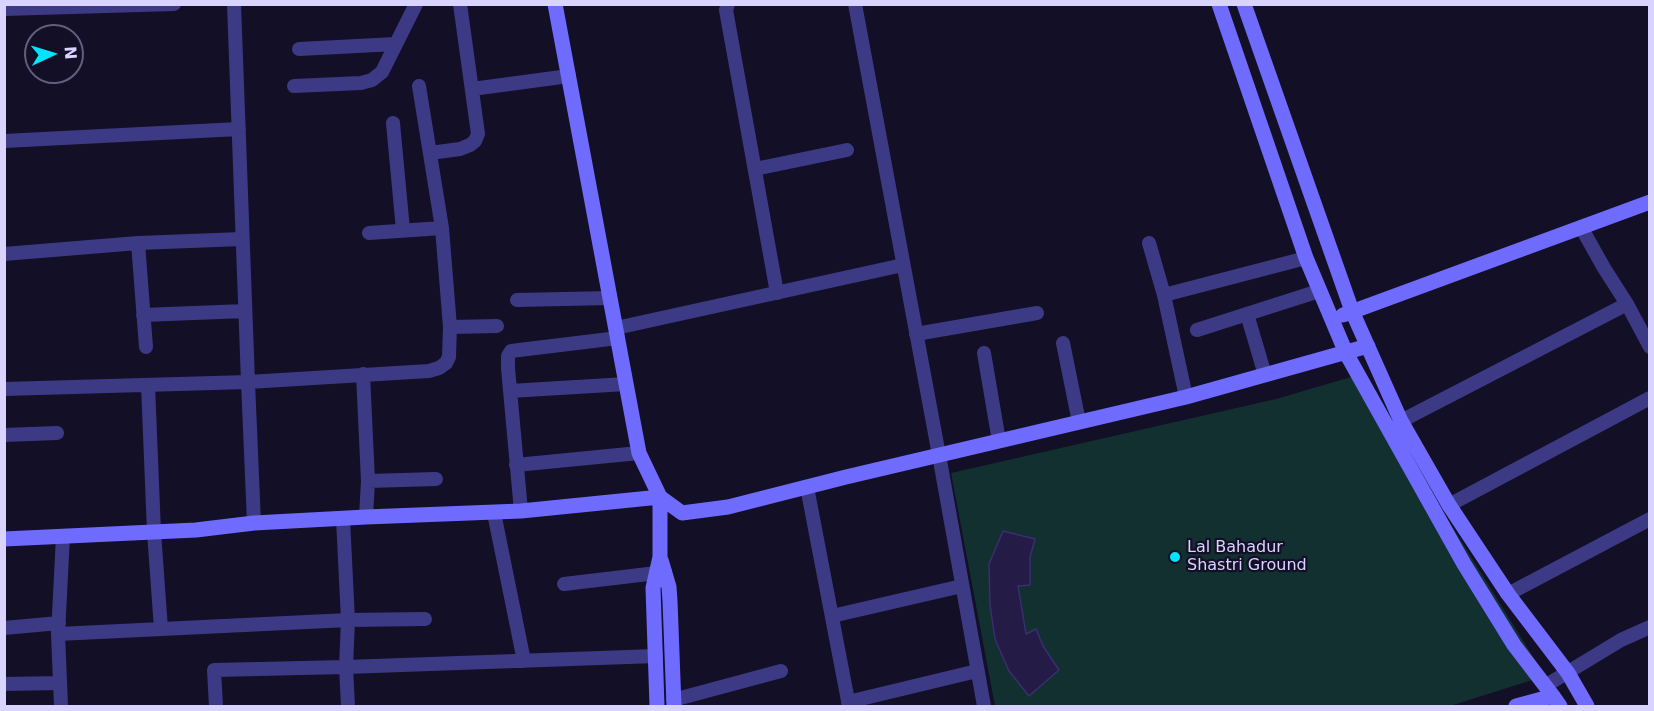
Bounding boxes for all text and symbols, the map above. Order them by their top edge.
north arrow [24,24,84,84]
text: N [61,45,80,60]
place label: Lal Bahadur Shastri Ground [1187,538,1307,576]
marker: Lal Bahadur Shastri Ground [1168,550,1182,564]

